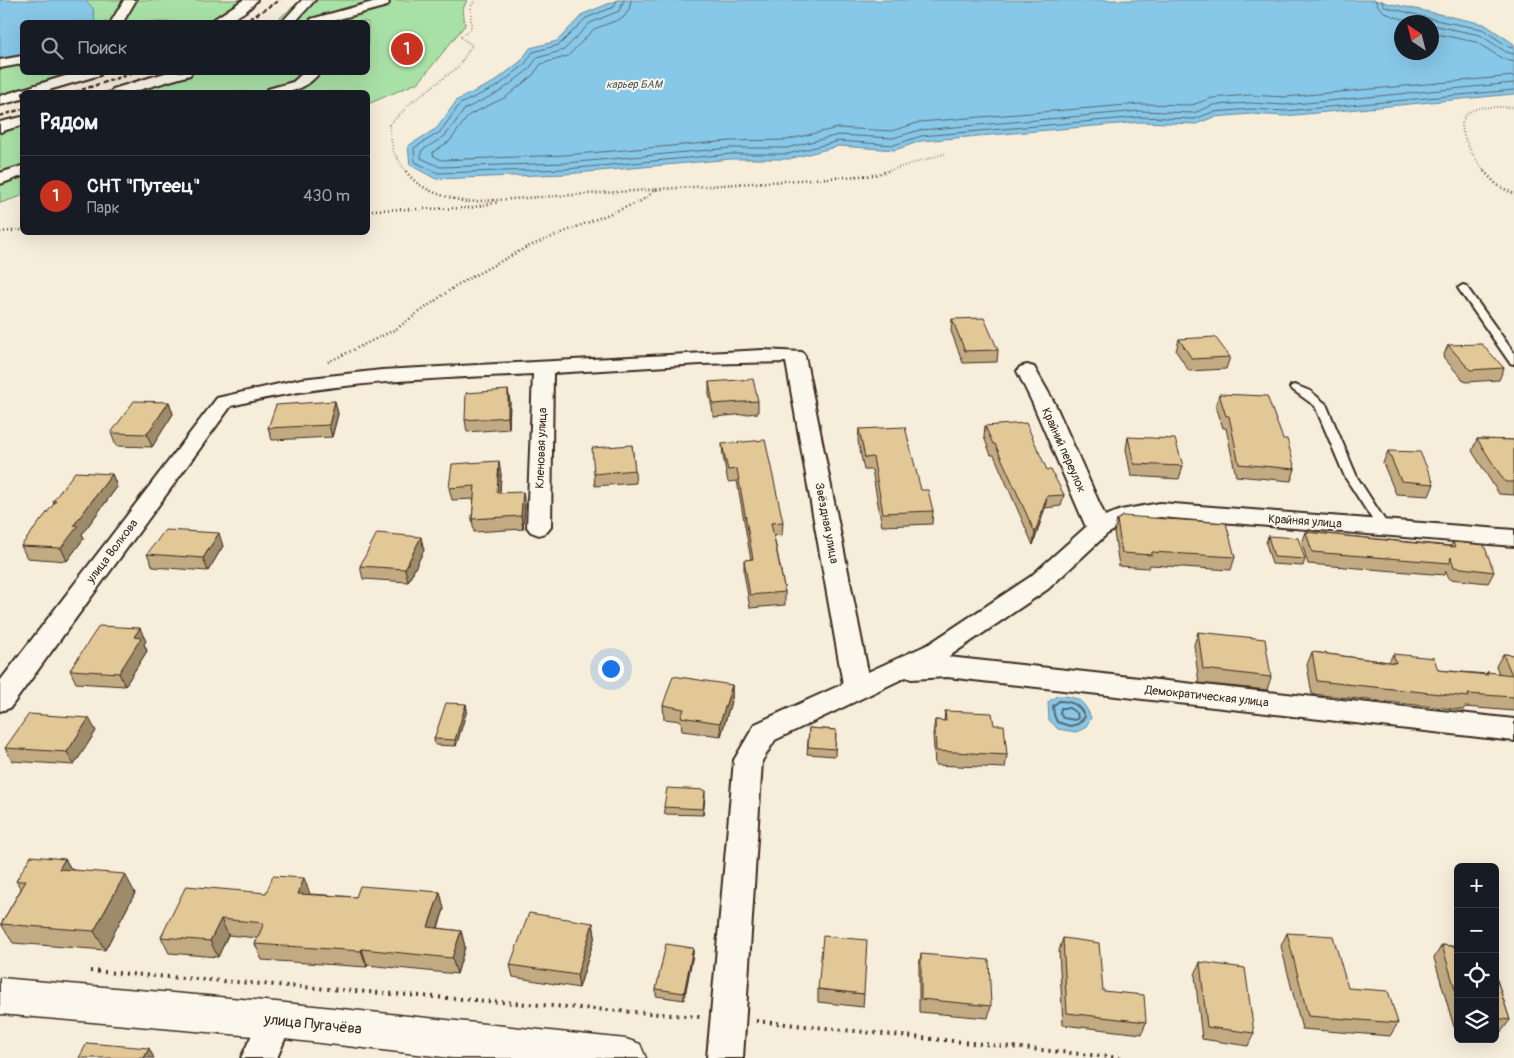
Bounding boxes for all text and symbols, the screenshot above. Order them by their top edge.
north arrow [1394,15,1439,60]
search box [20,20,370,75]
pin: 1 [391,30,423,68]
icon: search [38,34,66,62]
text: Поиск [78,36,128,60]
water label: карьер БАМ [606,78,664,91]
text: Рядом [40,109,98,136]
text: СНТ "Путеец" [87,174,201,198]
text: 1 [53,186,59,206]
text: 430 m [303,186,350,206]
text: Парк [87,198,120,218]
street label: Крайний переулок [1038,405,1089,495]
street label: Кленовая улица [533,407,550,489]
street label: Звёздная улица [811,481,842,565]
street label: Крайняя улица [1268,511,1343,532]
street label: улица Волкова [83,516,142,587]
your location [598,656,624,682]
street label: Демократическая улица [1143,682,1270,710]
map controls [1454,863,1499,1043]
button: + [1454,863,1499,908]
button: − [1454,908,1499,953]
button: locate [1454,953,1499,998]
button: layers [1454,998,1499,1043]
street label: улица Пугачёва [262,1010,363,1039]

